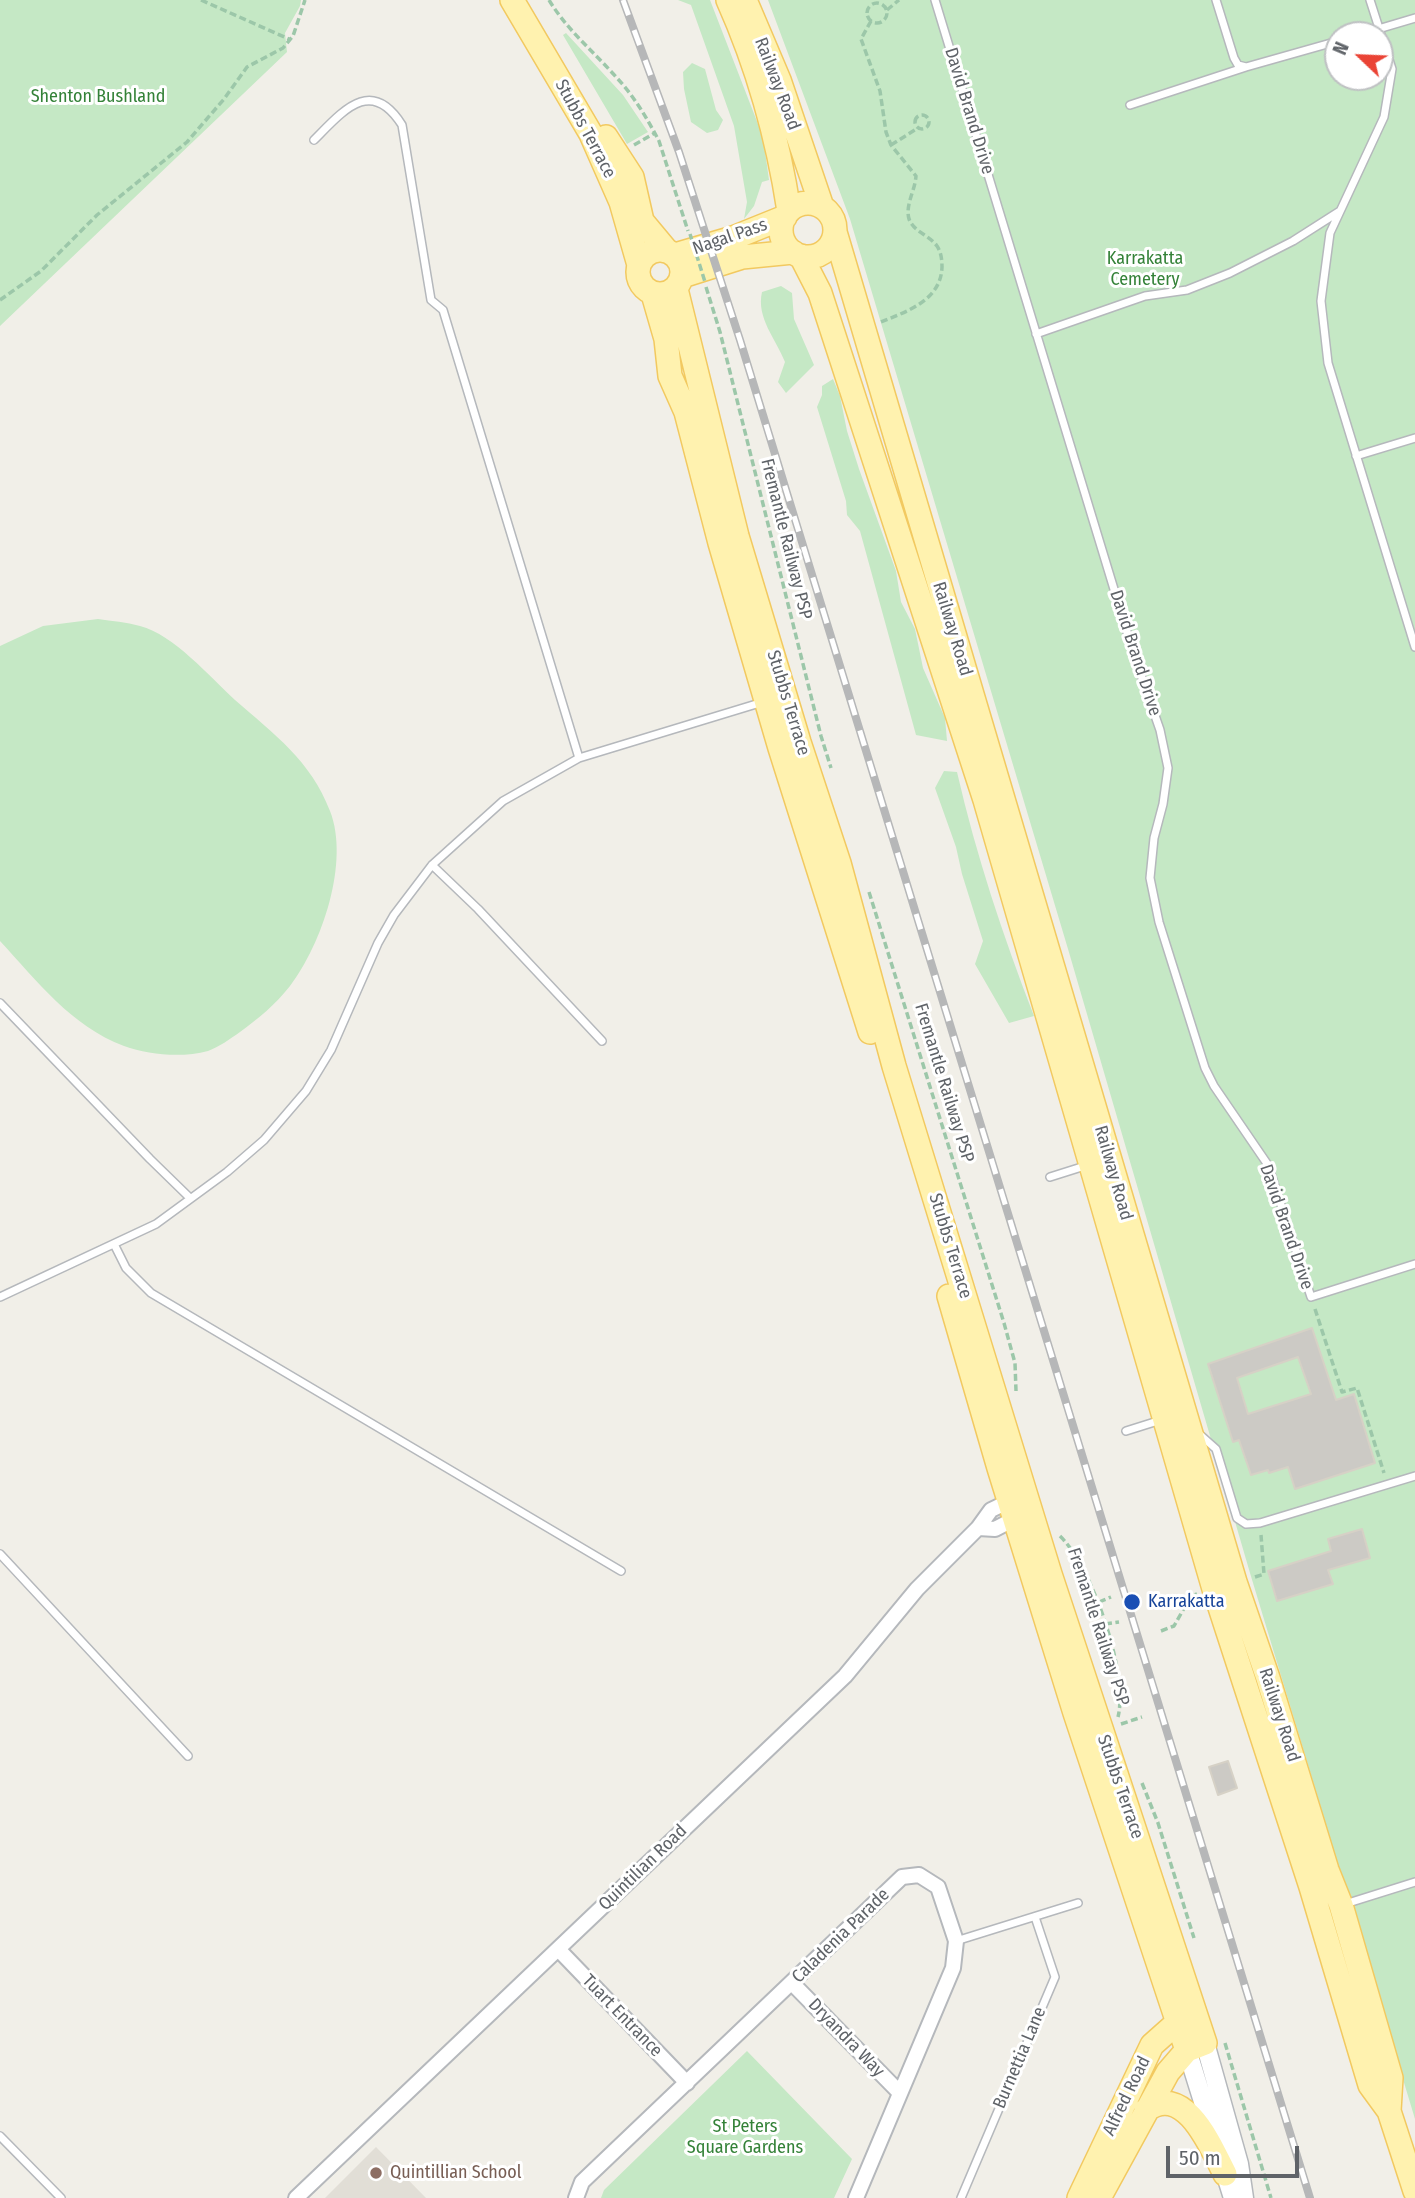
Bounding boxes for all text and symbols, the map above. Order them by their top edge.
north arrow [1324,21,1394,91]
street label: Railway Road [749,35,805,133]
text: N [1328,39,1354,58]
street label: David Brand Drive [940,45,998,177]
street label: Stubbs Terrace [550,76,620,182]
park label: Shenton Bushland [31,86,165,108]
street label: Nagal Pass [690,214,770,260]
park label: Karrakatta Cemetery [1107,248,1183,290]
street label: Fremantle Railway PSP [756,456,816,622]
street label: Railway Road [927,579,977,679]
street label: David Brand Drive [1104,587,1166,719]
street label: Stubbs Terrace [762,648,814,758]
street label: Fremantle Railway PSP [910,1001,978,1165]
street label: Railway Road [1089,1123,1137,1223]
street label: David Brand Drive [1254,1161,1318,1293]
street label: Stubbs Terrace [924,1191,976,1301]
street label: Fremantle Railway PSP [1062,1545,1134,1709]
place label: Karrakatta [1148,1591,1224,1613]
marker: Karrakatta [1122,1592,1142,1612]
street label: Railway Road [1254,1665,1304,1765]
street label: Stubbs Terrace [1092,1732,1148,1842]
street label: Quintilian Road [594,1821,692,1915]
street label: Caladenia Parade [788,1884,894,1988]
street label: Tuart Entrance [577,1970,667,2062]
street label: Dryandra Way [803,1994,889,2082]
street label: Burnettia Lane [989,2004,1051,2112]
street label: Alfred Road [1099,2053,1155,2139]
park label: St Peters Square Gardens [687,2116,803,2158]
scale bar [1170,2132,1303,2176]
text: 50 m [1179,2145,1221,2171]
place label: Quintillian School [390,2162,522,2184]
marker: Quintillian School [368,2165,384,2181]

